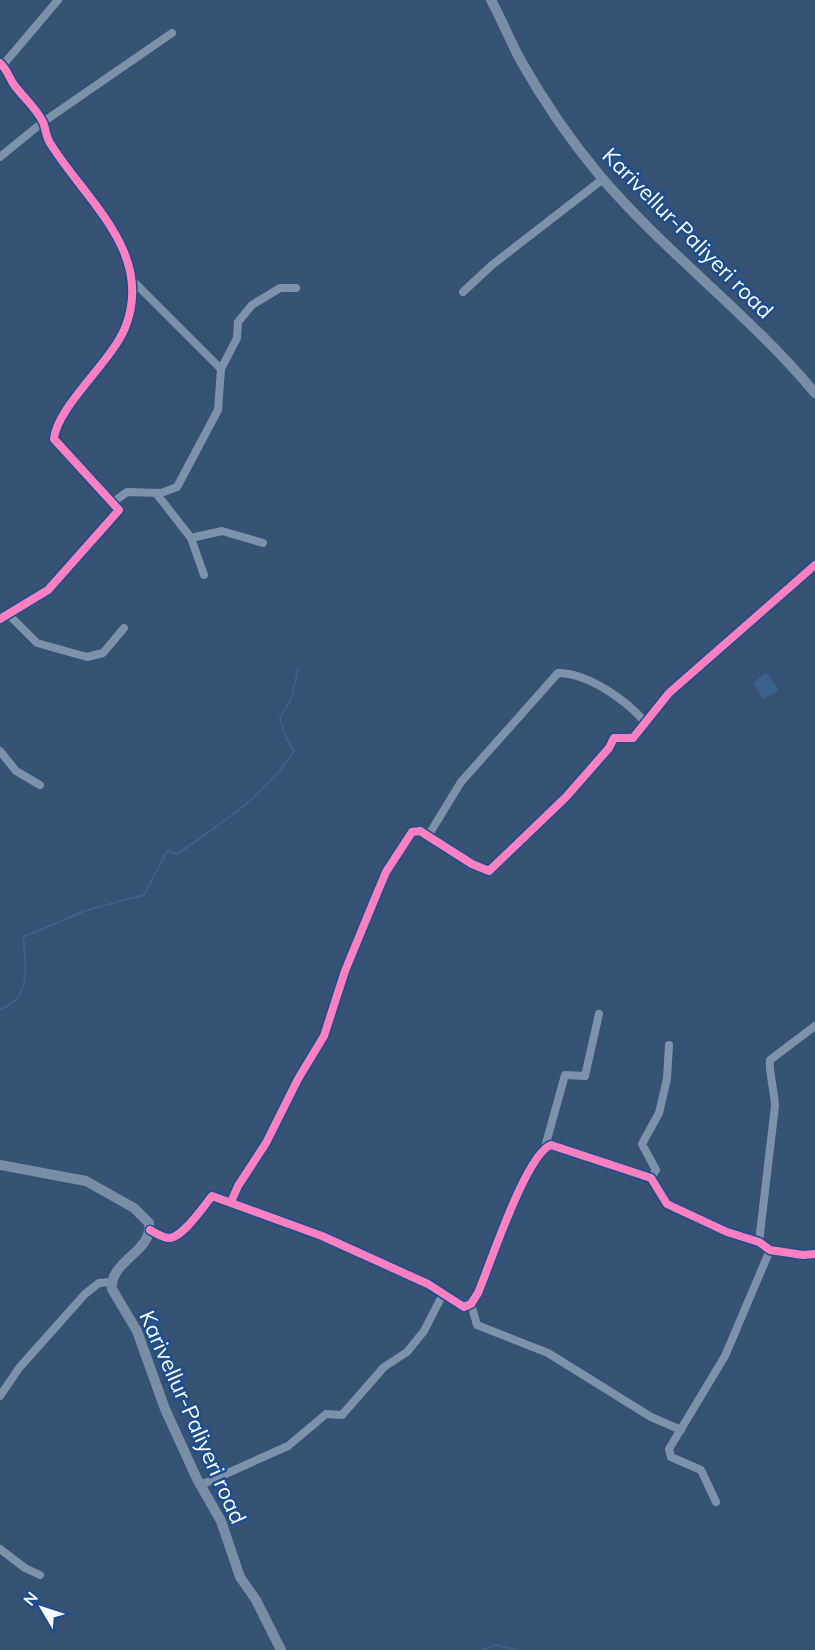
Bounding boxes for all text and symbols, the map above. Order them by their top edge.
street label: Karivellur-Paliyeri road [597,142,779,324]
street label: Karivellur-Paliyeri road [133,1306,253,1528]
north arrow [12,1578,72,1638]
text: N [19,1588,42,1610]

